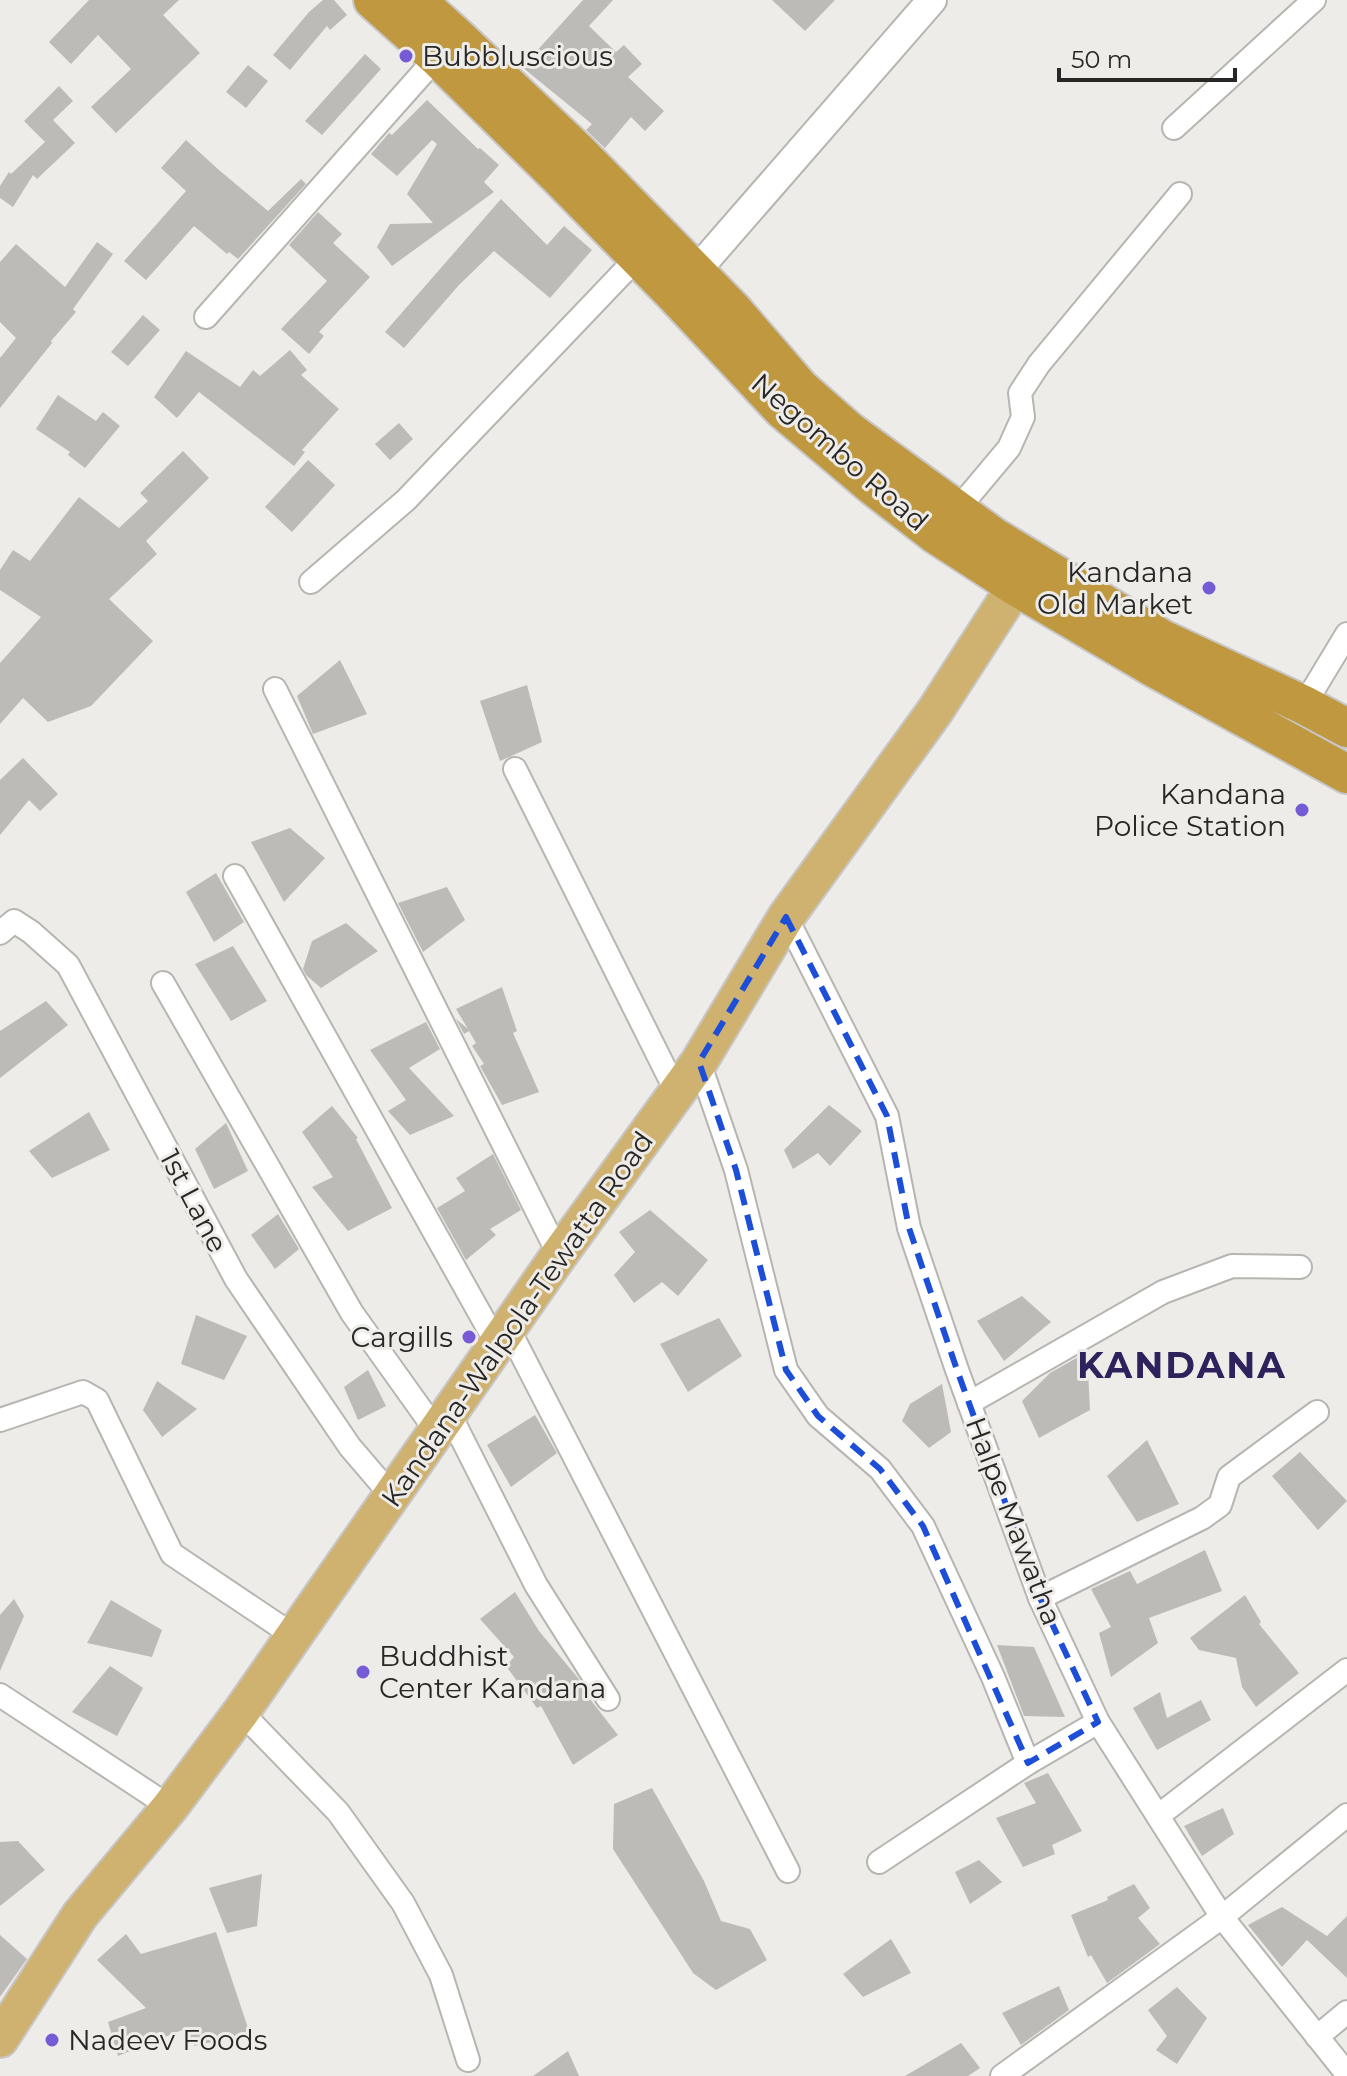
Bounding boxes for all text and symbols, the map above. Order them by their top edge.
scale bar [1059,32,1235,82]
place label: Bubbluscious [422,39,613,73]
text: 50 m [1071,45,1132,74]
marker: Bubbluscious [397,47,415,65]
street label: Negombo Road [745,366,935,538]
place label: Kandana Old Market [1037,555,1193,621]
marker: Kandana Old Market [1200,579,1218,597]
place label: Kandana Police Station [1094,777,1286,843]
marker: Kandana Police Station [1293,801,1311,819]
street label: Kandana-Walpola-Tewatta Road [374,1125,660,1513]
street label: 1st Lane [153,1144,235,1258]
place label: Cargills [351,1320,453,1354]
marker: Cargills [460,1328,478,1346]
district label: KANDANA [1077,1343,1287,1387]
street label: Halpe Mawatha [959,1412,1069,1630]
place label: Buddhist Center Kandana [379,1639,606,1705]
marker: Buddhist Center Kandana [354,1663,372,1681]
place label: Nadeev Foods [68,2023,267,2057]
marker: Nadeev Foods [43,2031,61,2049]

